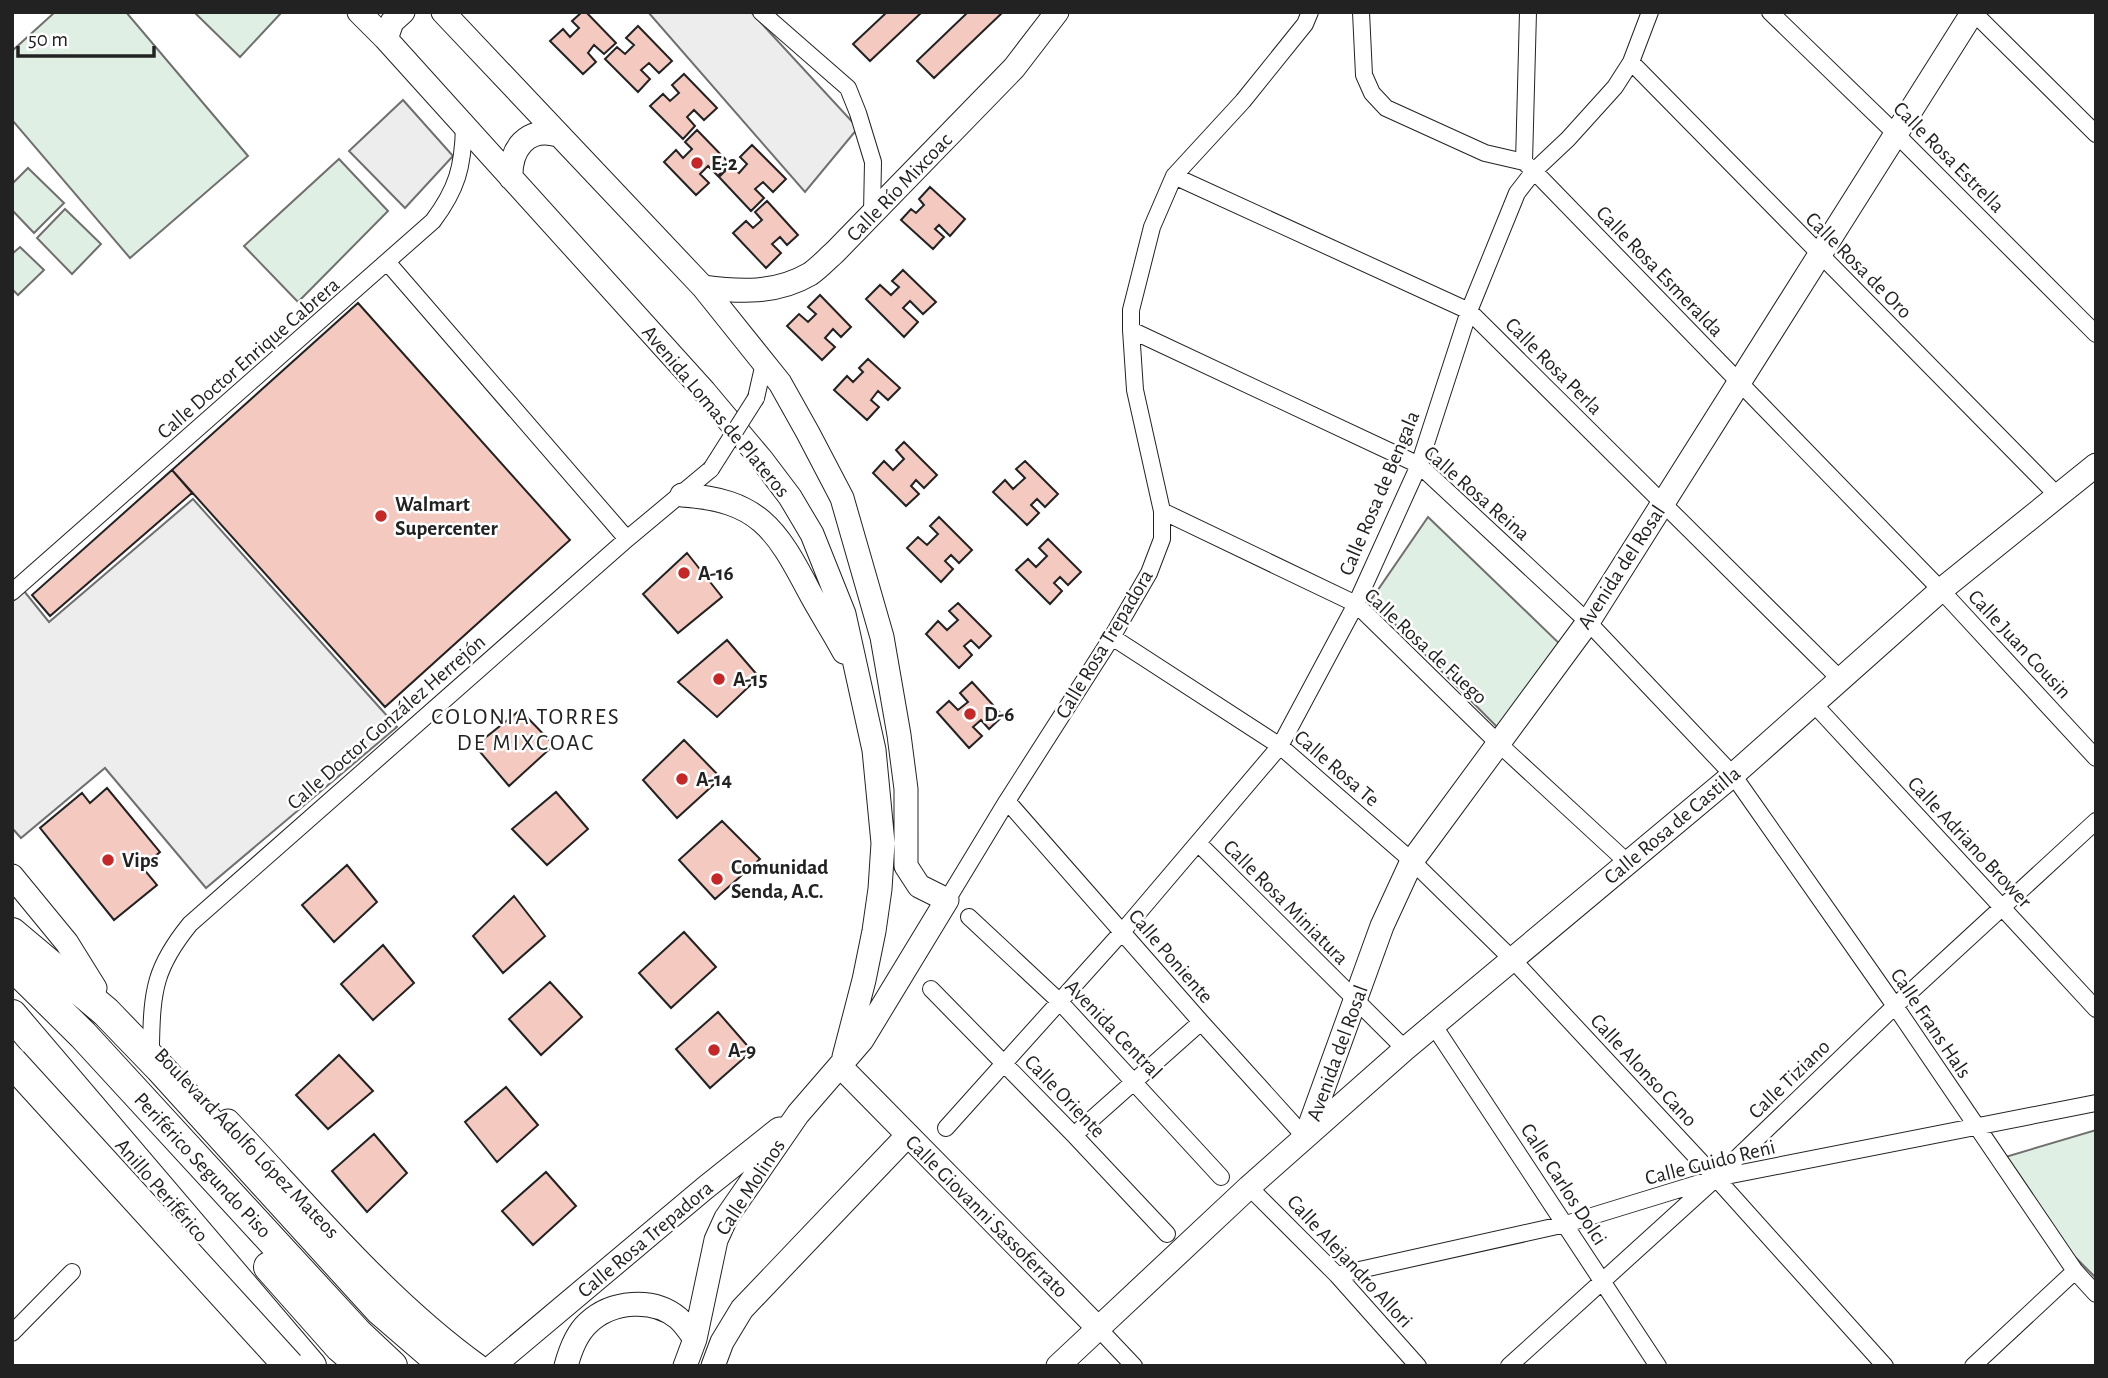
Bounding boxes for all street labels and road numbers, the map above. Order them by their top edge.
street label: Calle Rosa Estrella [1889,98,2008,217]
street label: Calle Río Mixcoac [843,129,956,245]
street label: Calle Rosa Esmeralda [1592,202,1727,341]
street label: Calle Rosa de Oro [1801,208,1916,323]
street label: Calle Doctor Enrique Cabrera [153,274,344,443]
street label: Calle Rosa Perla [1501,314,1606,419]
street label: Avenida Lomas de Plateros [638,321,793,501]
street label: Calle Rosa de Bengala [1335,408,1424,579]
street label: Calle Rosa Reina [1420,442,1534,545]
street label: Avenida del Rosal [1574,502,1669,633]
street label: Calle Rosa Trepadora [1052,566,1157,722]
street label: Calle Rosa de Fuego [1360,584,1491,708]
street label: Calle Juan Cousin [1964,586,2075,703]
street label: Calle Doctor González Herrejón [283,631,489,814]
street label: Calle Rosa Te [1290,726,1383,811]
street label: Calle Rosa de Castilla [1600,762,1745,888]
street label: Calle Adriano Brower [1904,773,2036,912]
street label: Calle Rosa Miniatura [1219,836,1352,969]
street label: Calle Poniente [1124,905,1217,1007]
street label: Calle Frans Hals [1886,965,1975,1082]
street label: Avenida Central [1061,976,1166,1083]
street label: Avenida del Rosal [1303,982,1372,1124]
street label: Calle Alonso Cano [1586,1010,1701,1131]
street label: Calle Tiziano [1745,1036,1834,1123]
street label: Boulevard Adolfo López Mateos [150,1044,343,1243]
street label: Calle Oriente [1020,1051,1109,1142]
street label: Periférico Segundo Piso [130,1089,275,1242]
street label: Calle Carlos Dolci [1517,1120,1611,1249]
street label: Calle Giovanni Sassoferrato [901,1131,1072,1302]
street label: Anillo Periférico [111,1135,212,1246]
street label: Calle Molinos [712,1136,789,1239]
street label: Calle Guido Reni [1643,1136,1777,1189]
street label: Calle Rosa Trepadora [574,1177,717,1302]
street label: Calle Alejandro Allori [1283,1191,1416,1332]

